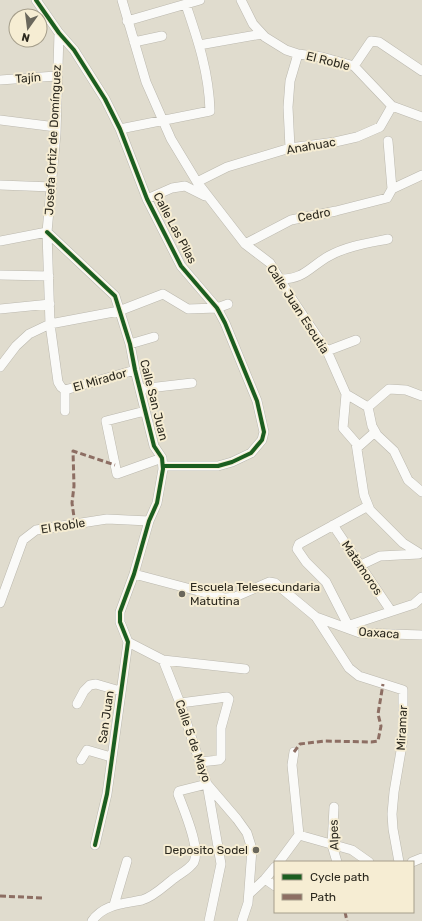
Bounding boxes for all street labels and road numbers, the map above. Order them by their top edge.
street label: El Roble [305,49,352,73]
street label: Josefa Ortiz de Domínguez [42,64,64,216]
street label: Tajín [15,70,41,86]
street label: Anahuac [285,135,337,157]
street label: Calle Las Pilas [150,190,200,266]
street label: Cedro [296,205,332,225]
street label: Calle Juan Escutia [264,262,332,356]
street label: Calle San Juan [137,358,171,442]
street label: El Mirador [72,366,129,394]
street label: El Roble [40,516,86,536]
street label: Matamoros [339,538,385,598]
street label: Oaxaca [358,625,400,641]
street label: San Juan [95,690,117,744]
street label: Calle 5 de Mayo [172,698,214,784]
street label: Miramar [394,705,410,751]
street label: Alpes [326,819,342,851]

